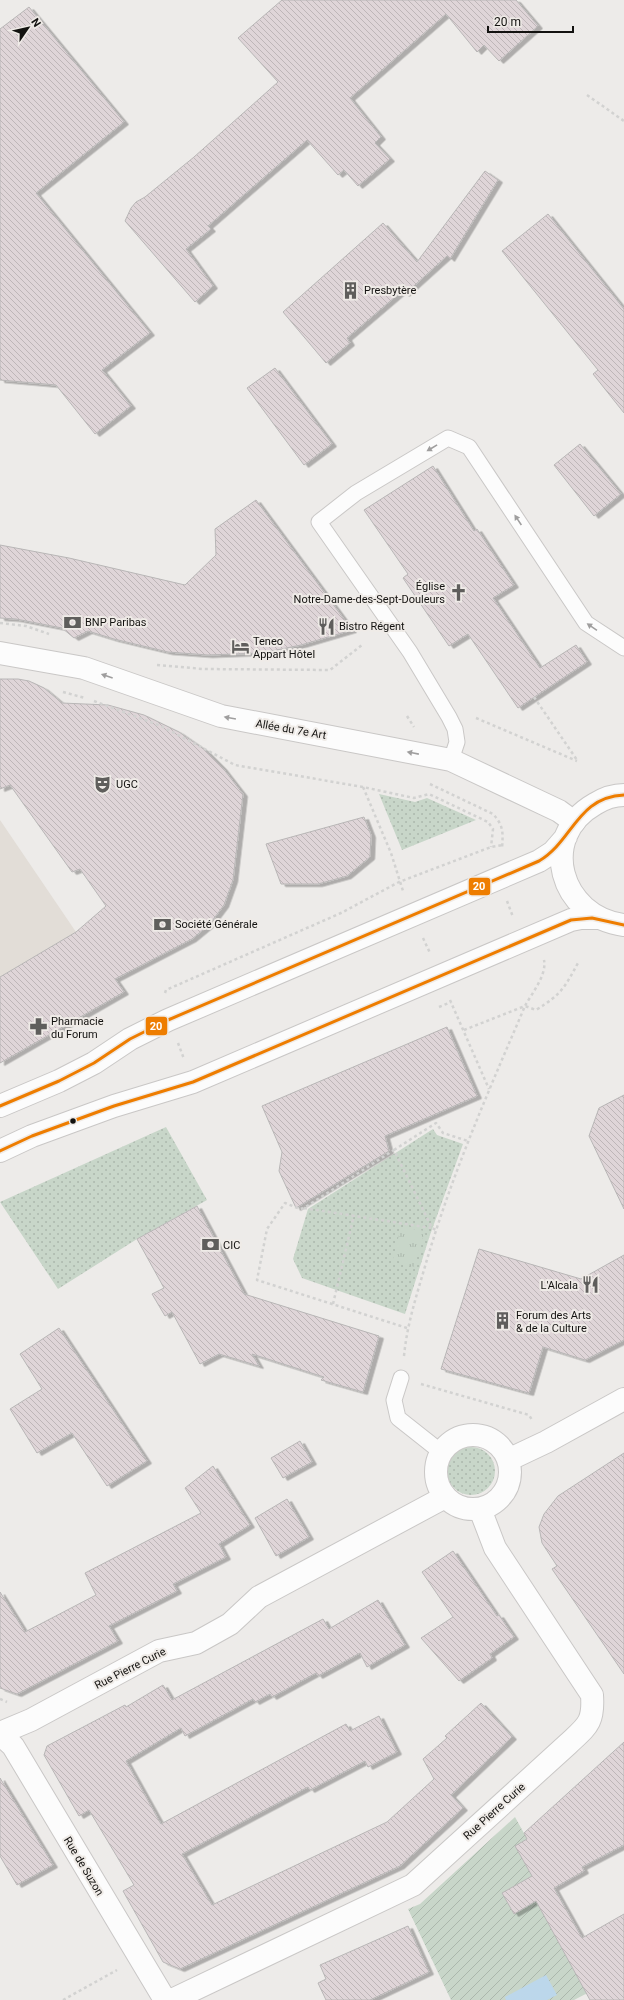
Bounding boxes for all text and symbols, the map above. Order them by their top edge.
north arrow [8,8,48,48]
scale bar [488,8,573,34]
text: 20 m [494,15,521,29]
text: N [28,16,44,30]
building icon: Presbytère [341,280,361,300]
place label: Presbytère [364,284,416,297]
one-way arrow [427,444,437,452]
one-way arrow [514,515,522,525]
place label: Église Notre-Dame-des-Sept-Douleurs [294,580,445,606]
church icon: Église Notre-Dame-des-Sept-Douleurs [448,582,468,602]
bank icon: BNP Paribas [62,612,82,632]
place label: BNP Paribas [85,616,147,629]
restaurant icon: Bistro Régent [316,616,336,636]
place label: Bistro Régent [339,620,405,633]
one-way arrow [586,623,597,631]
place label: Teneo Appart Hôtel [253,635,315,661]
hotel icon: Teneo Appart Hôtel [230,637,250,657]
one-way arrow [101,673,113,679]
one-way arrow [224,715,236,721]
street label: Allée du 7e Art [255,717,328,742]
one-way arrow [407,749,419,755]
theatre icon: UGC [93,774,113,794]
place label: UGC [116,778,138,791]
line badge: 20 [468,877,491,896]
text: 20 [473,880,485,893]
bank icon: Société Générale [152,914,172,934]
place label: Société Générale [175,918,258,931]
place label: Pharmacie du Forum [51,1015,104,1041]
line badge: 20 [145,1016,168,1036]
pharmacy icon: Pharmacie du Forum [28,1017,48,1037]
text: 20 [150,1020,162,1033]
unlabelled marker [68,1116,78,1126]
bank icon: CIC [200,1235,220,1255]
place label: CIC [223,1239,240,1252]
restaurant icon: L'Alcala [581,1275,601,1295]
place label: L'Alcala [541,1279,578,1292]
place label: Forum des Arts & de la Culture [516,1309,592,1335]
building icon: Forum des Arts & de la Culture [493,1311,513,1331]
street label: Rue Pierre Curie [92,1645,168,1692]
street label: Rue Pierre Curie [461,1780,528,1842]
street label: Rue de Suzon [61,1834,106,1898]

